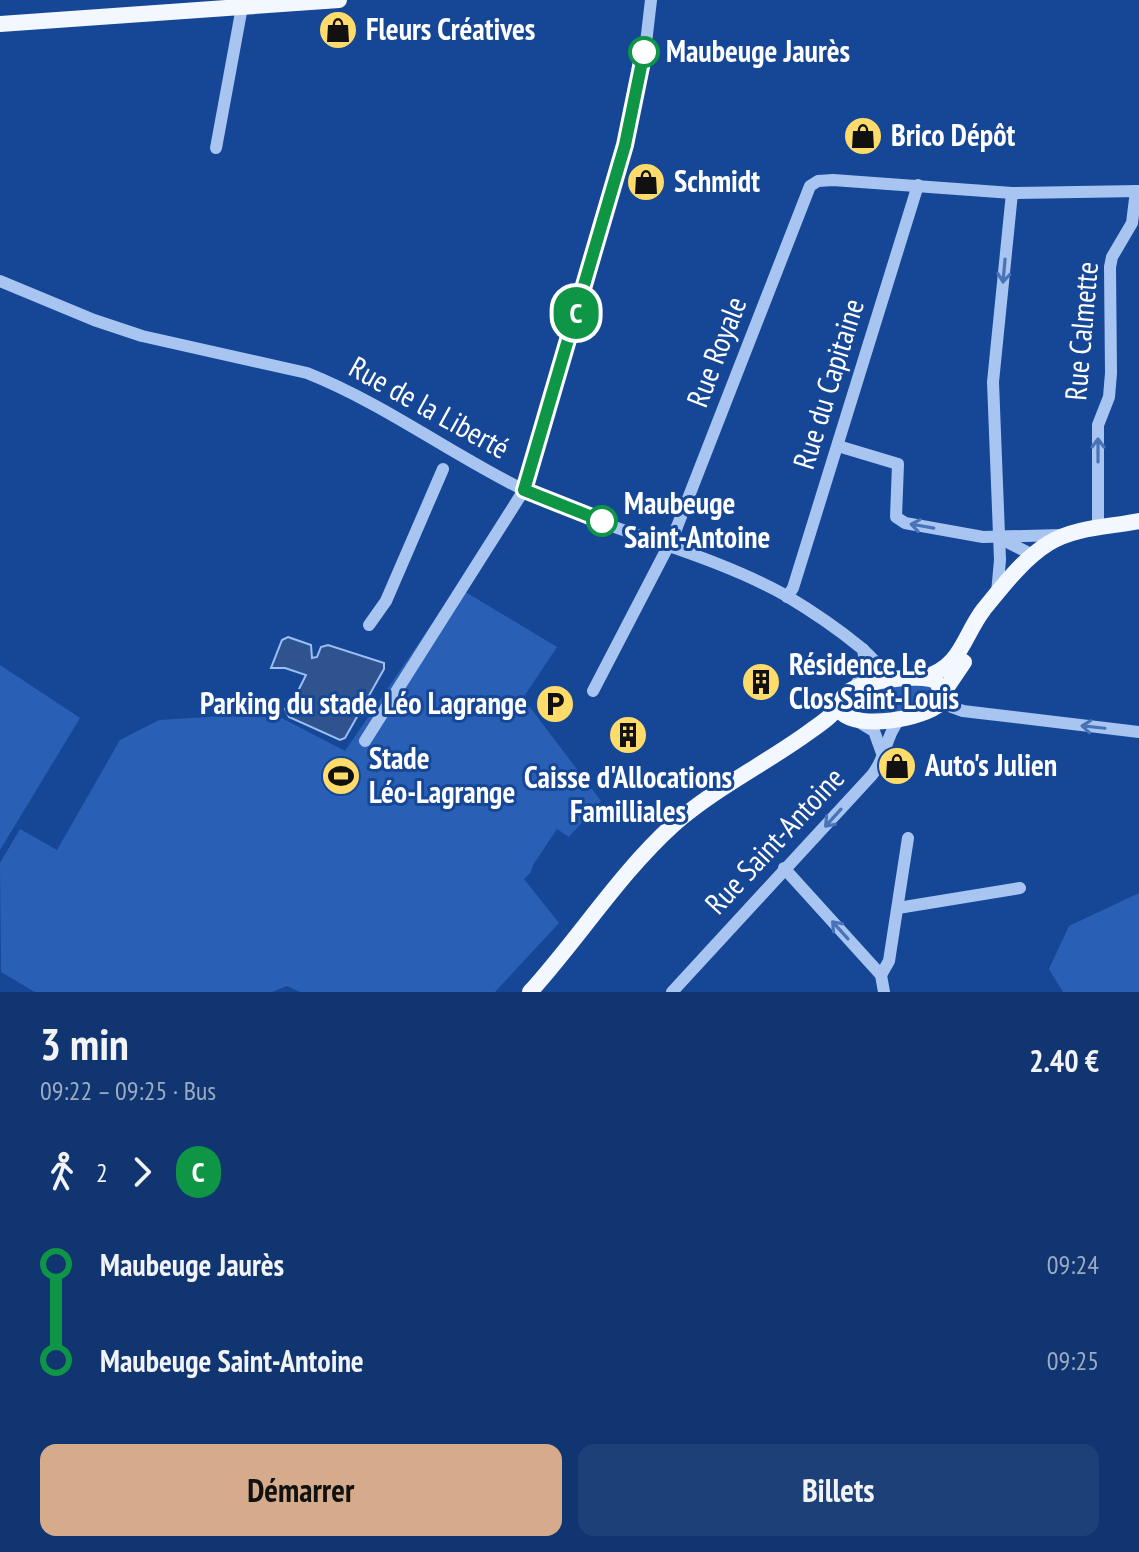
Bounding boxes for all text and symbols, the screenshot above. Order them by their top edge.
shop icon: Fleurs Créatives [317,9,359,51]
place label: Fleurs Créatives [366,9,535,48]
place label: Maubeuge Jaurès [666,31,850,70]
marker: Maubeuge Jaurès [629,37,659,67]
shop icon: Brico Dépôt [842,115,884,157]
place label: Brico Dépôt [891,115,1015,154]
shop icon: Schmidt [625,161,667,203]
place label: Schmidt [674,161,760,200]
one-way arrow [997,257,1012,284]
street label: Rue Calmette [1055,260,1106,402]
line badge: C [550,287,602,339]
street label: Rue Royale [677,291,754,412]
text: C [570,294,582,331]
street label: Rue du Capitaine [783,294,872,473]
street label: Rue de la Liberté [343,347,517,467]
one-way arrow [1090,437,1106,464]
place label: Maubeuge Saint-Antoine [624,483,770,556]
marker: Maubeuge Saint-Antoine [587,506,617,536]
one-way arrow [910,518,935,533]
place label: Résidence Le Clos Saint-Louis [789,644,959,717]
building icon: Résidence Le Clos Saint-Louis [740,661,782,703]
place label: Parking du stade Léo Lagrange [200,683,527,722]
parking icon: Parking du stade Léo Lagrange [534,683,576,725]
building icon: Caisse d'Allocations Familliales [607,714,649,756]
one-way arrow [1080,719,1107,734]
place label: Stade Léo-Lagrange [369,738,515,811]
shop icon: Auto's Julien [876,745,918,787]
place label: Auto's Julien [924,745,1057,784]
sports icon: Stade Léo-Lagrange [320,755,362,797]
place label: Caisse d'Allocations Familliales [524,757,732,830]
street label: Rue Saint-Antoine [696,758,852,922]
one-way arrow [824,808,843,828]
one-way arrow [831,920,850,940]
text: 3 min [40,1015,129,1072]
text: 2.40 € [1029,1041,1099,1080]
text: 09:22 – 09:25 · Bus [40,1074,216,1107]
icon: walk [40,1150,84,1194]
icon: forward [120,1150,164,1194]
text: C [192,1153,205,1190]
text: 2 [96,1156,108,1189]
text: Maubeuge Jaurès [100,1245,284,1284]
text: 09:24 [1047,1248,1099,1281]
text: Maubeuge Saint-Antoine [100,1341,364,1380]
text: 09:25 [1047,1344,1099,1377]
button: Démarrer [40,1444,562,1536]
button: Billets [578,1444,1099,1536]

